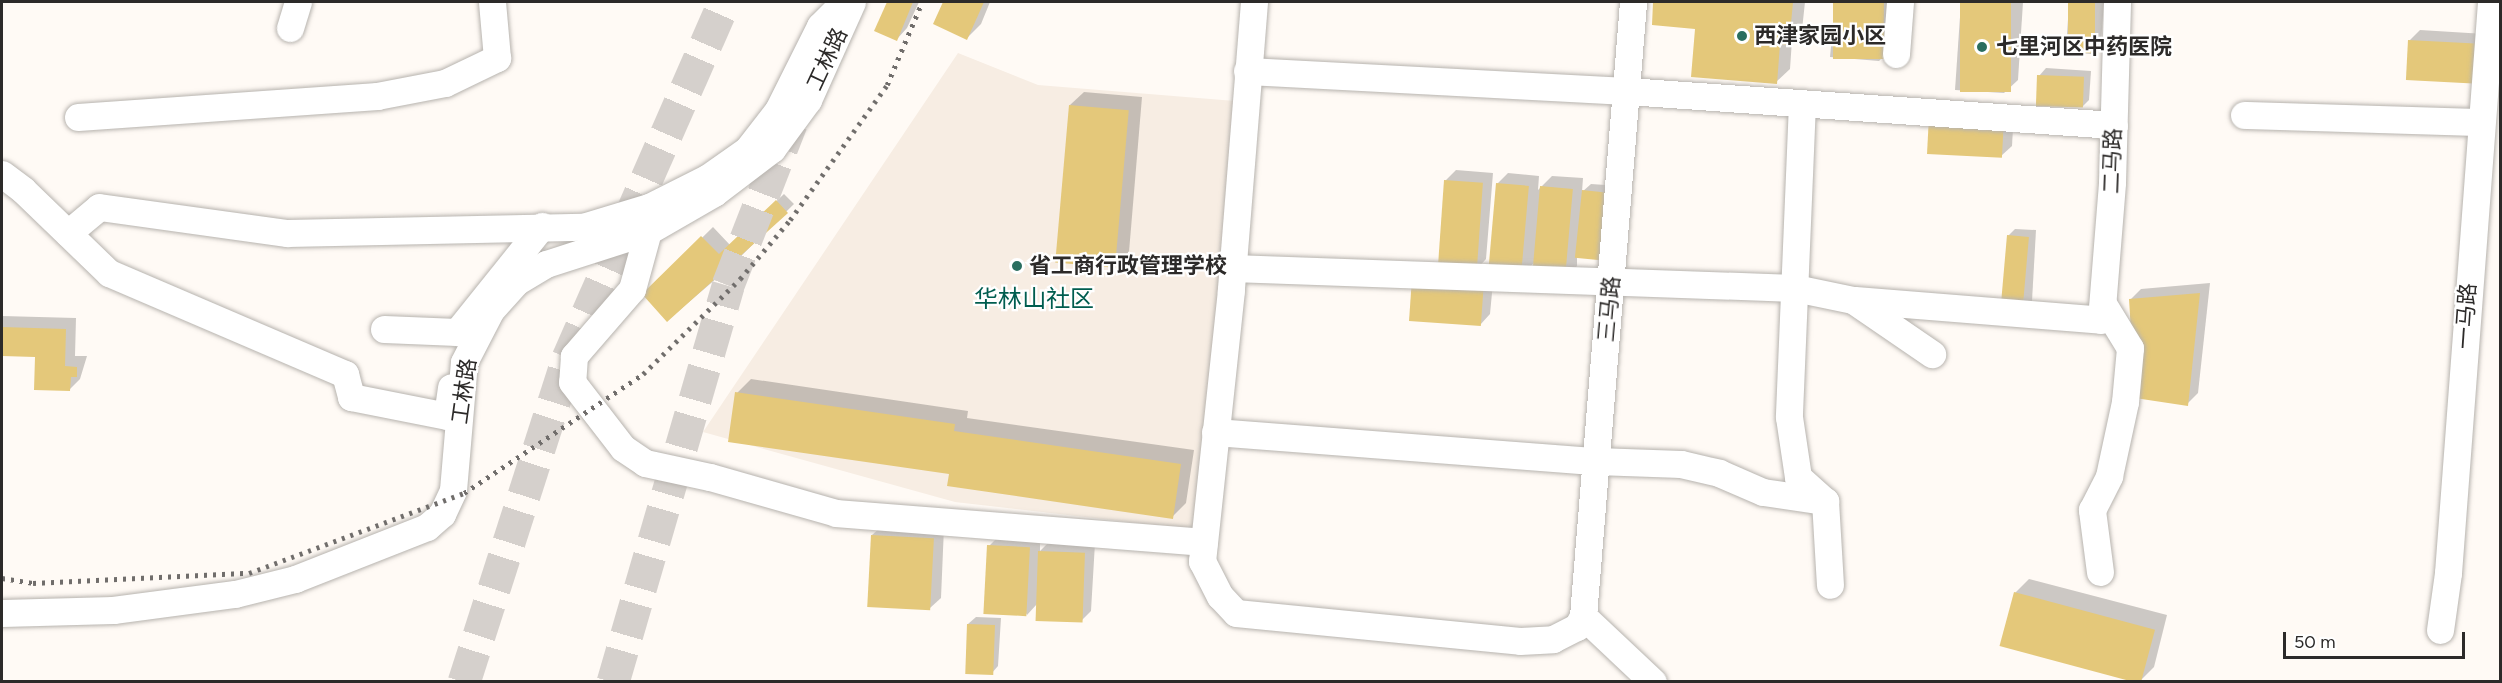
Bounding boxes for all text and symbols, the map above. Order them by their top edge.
place label: 西津家园小区 [1754,23,1886,49]
street label: 工林路 [801,24,853,94]
marker: 西津家园小区 [1735,29,1749,43]
place label: 七里河区中药医院 [1996,34,2172,60]
marker: 七里河区中药医院 [1973,38,1991,56]
street label: 二马路 [2098,128,2126,194]
place label: 省工商行政管理学校 [1029,253,1227,279]
marker: 省工商行政管理学校 [1010,259,1024,273]
street label: 三马路 [1593,275,1625,343]
street label: 一马路 [2451,282,2481,350]
district label: 华林山社区 [974,285,1094,313]
street label: 工林路 [446,356,482,426]
scale bar [2286,620,2468,658]
text: 50 m [2294,631,2336,653]

